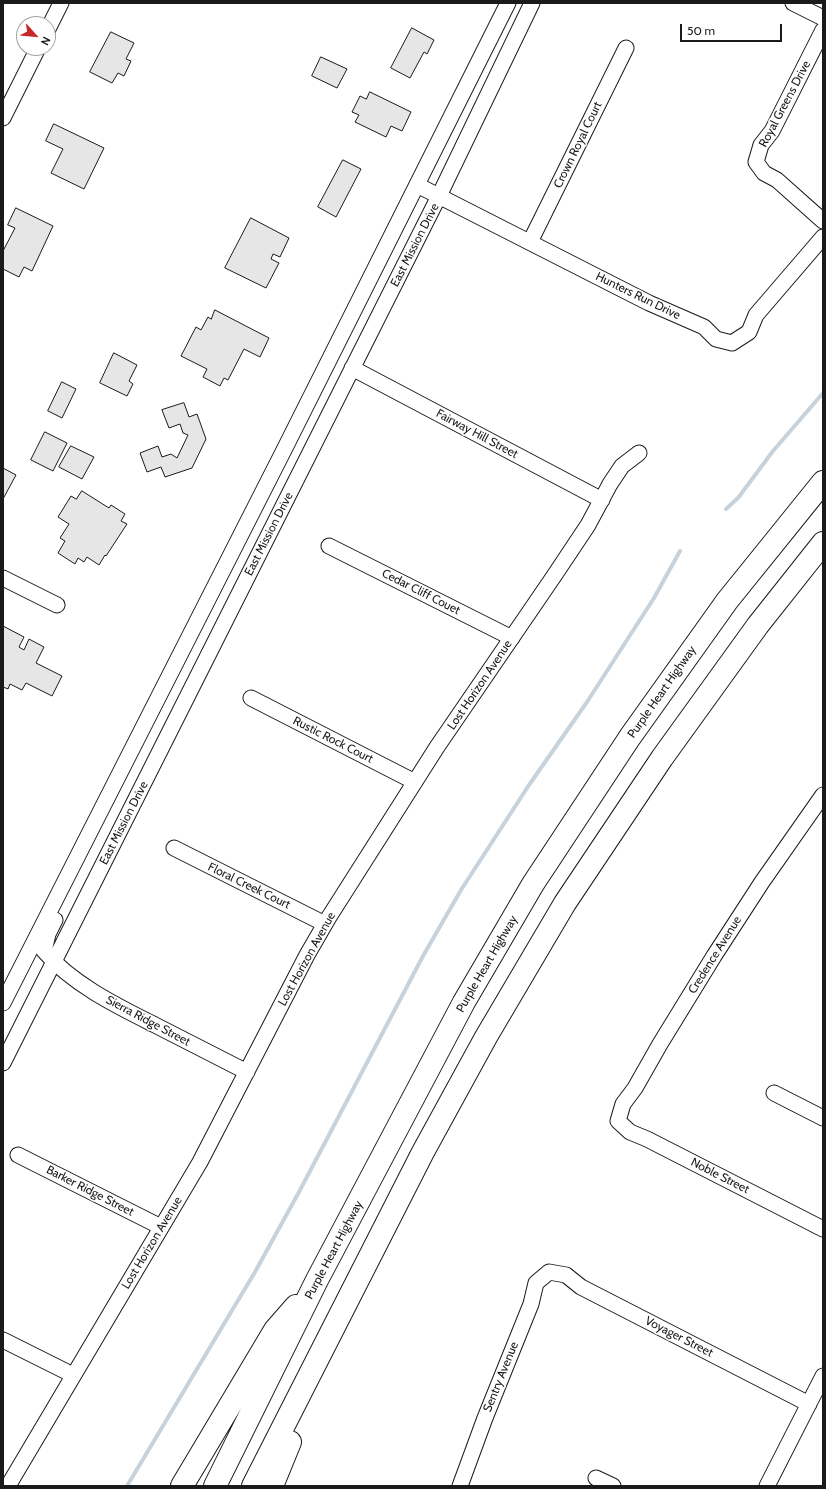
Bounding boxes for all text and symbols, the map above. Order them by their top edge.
north arrow [16,16,56,56]
scale bar [682,16,784,42]
text: 50 m [687,23,715,38]
text: N [38,34,54,48]
street label: Royal Greens Drive [756,58,814,150]
street label: Crown Royal Court [551,99,605,191]
street label: East Mission Drive [388,201,442,289]
street label: Hunters Run Drive [593,269,683,323]
street label: Fairway Hill Street [434,406,520,462]
street label: East Mission Drive [242,490,296,578]
street label: Cedar Cliff Couet [379,566,463,618]
street label: Lost Horizon Avenue [445,637,515,733]
street label: Purple Heart Highway [625,643,699,741]
street label: Rustic Rock Court [290,714,376,766]
street label: East Mission Drive [97,779,151,867]
street label: Floral Creek Court [205,860,293,912]
street label: Lost Horizon Avenue [275,910,339,1008]
street label: Purple Heart Highway [453,913,521,1015]
street label: Credence Avenue [685,914,745,996]
street label: Sierra Ridge Street [103,993,193,1049]
street label: Noble Street [688,1155,752,1197]
street label: Barker Ridge Street [44,1163,136,1219]
street label: Lost Horizon Avenue [119,1194,185,1292]
street label: Purple Heart Highway [302,1198,366,1302]
street label: Voyager Street [643,1314,715,1360]
street label: Sentry Avenue [480,1340,522,1414]

